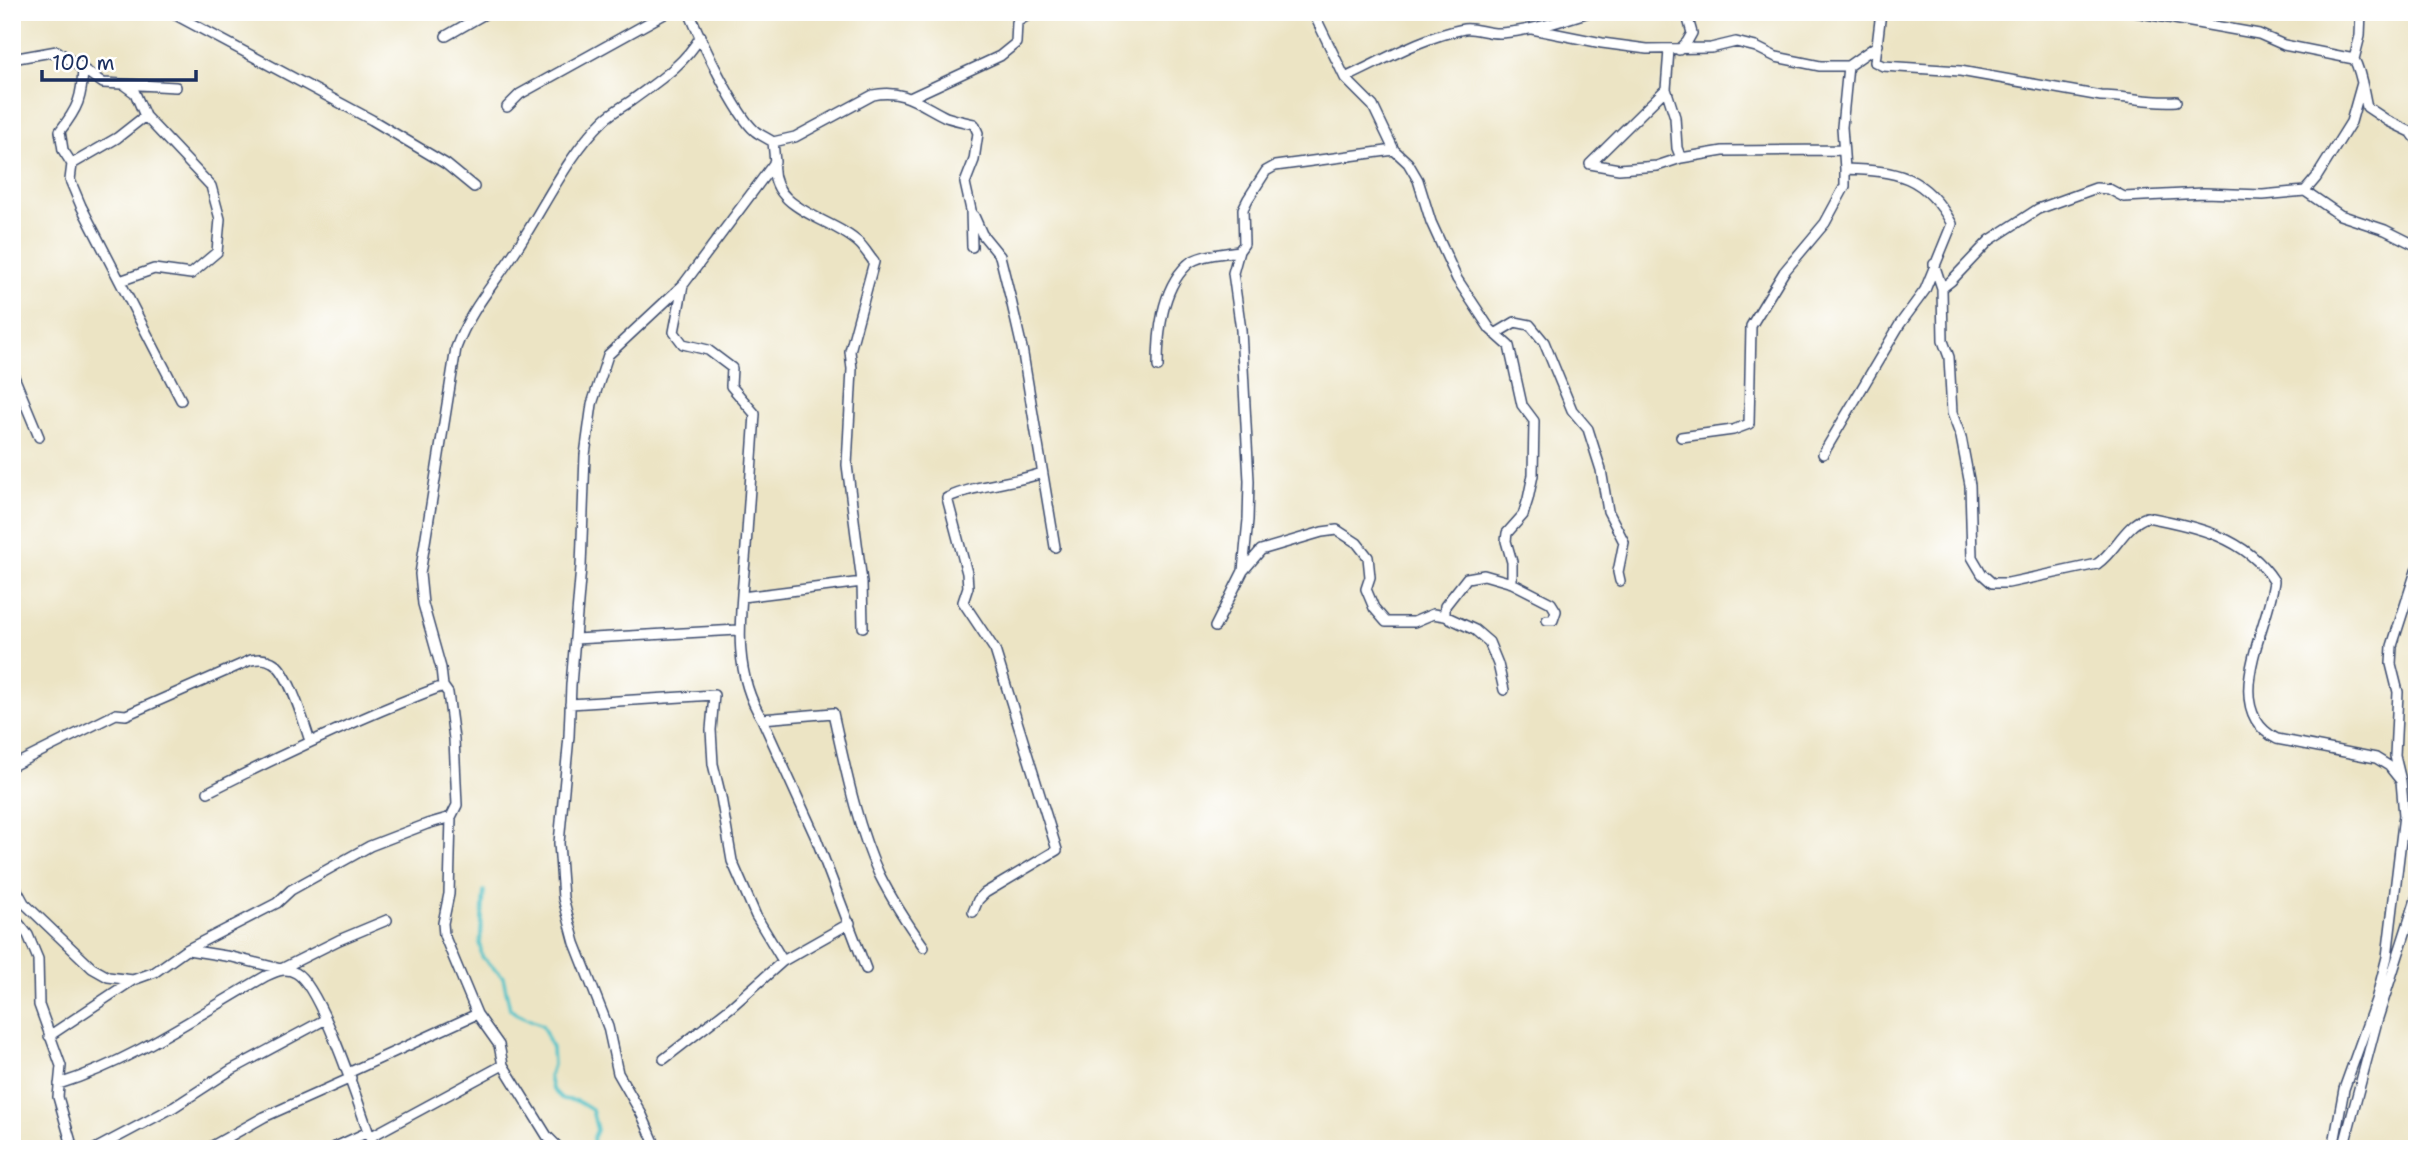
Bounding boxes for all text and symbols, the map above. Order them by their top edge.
scale bar [42,38,196,82]
text: 100 m [52,49,115,77]

